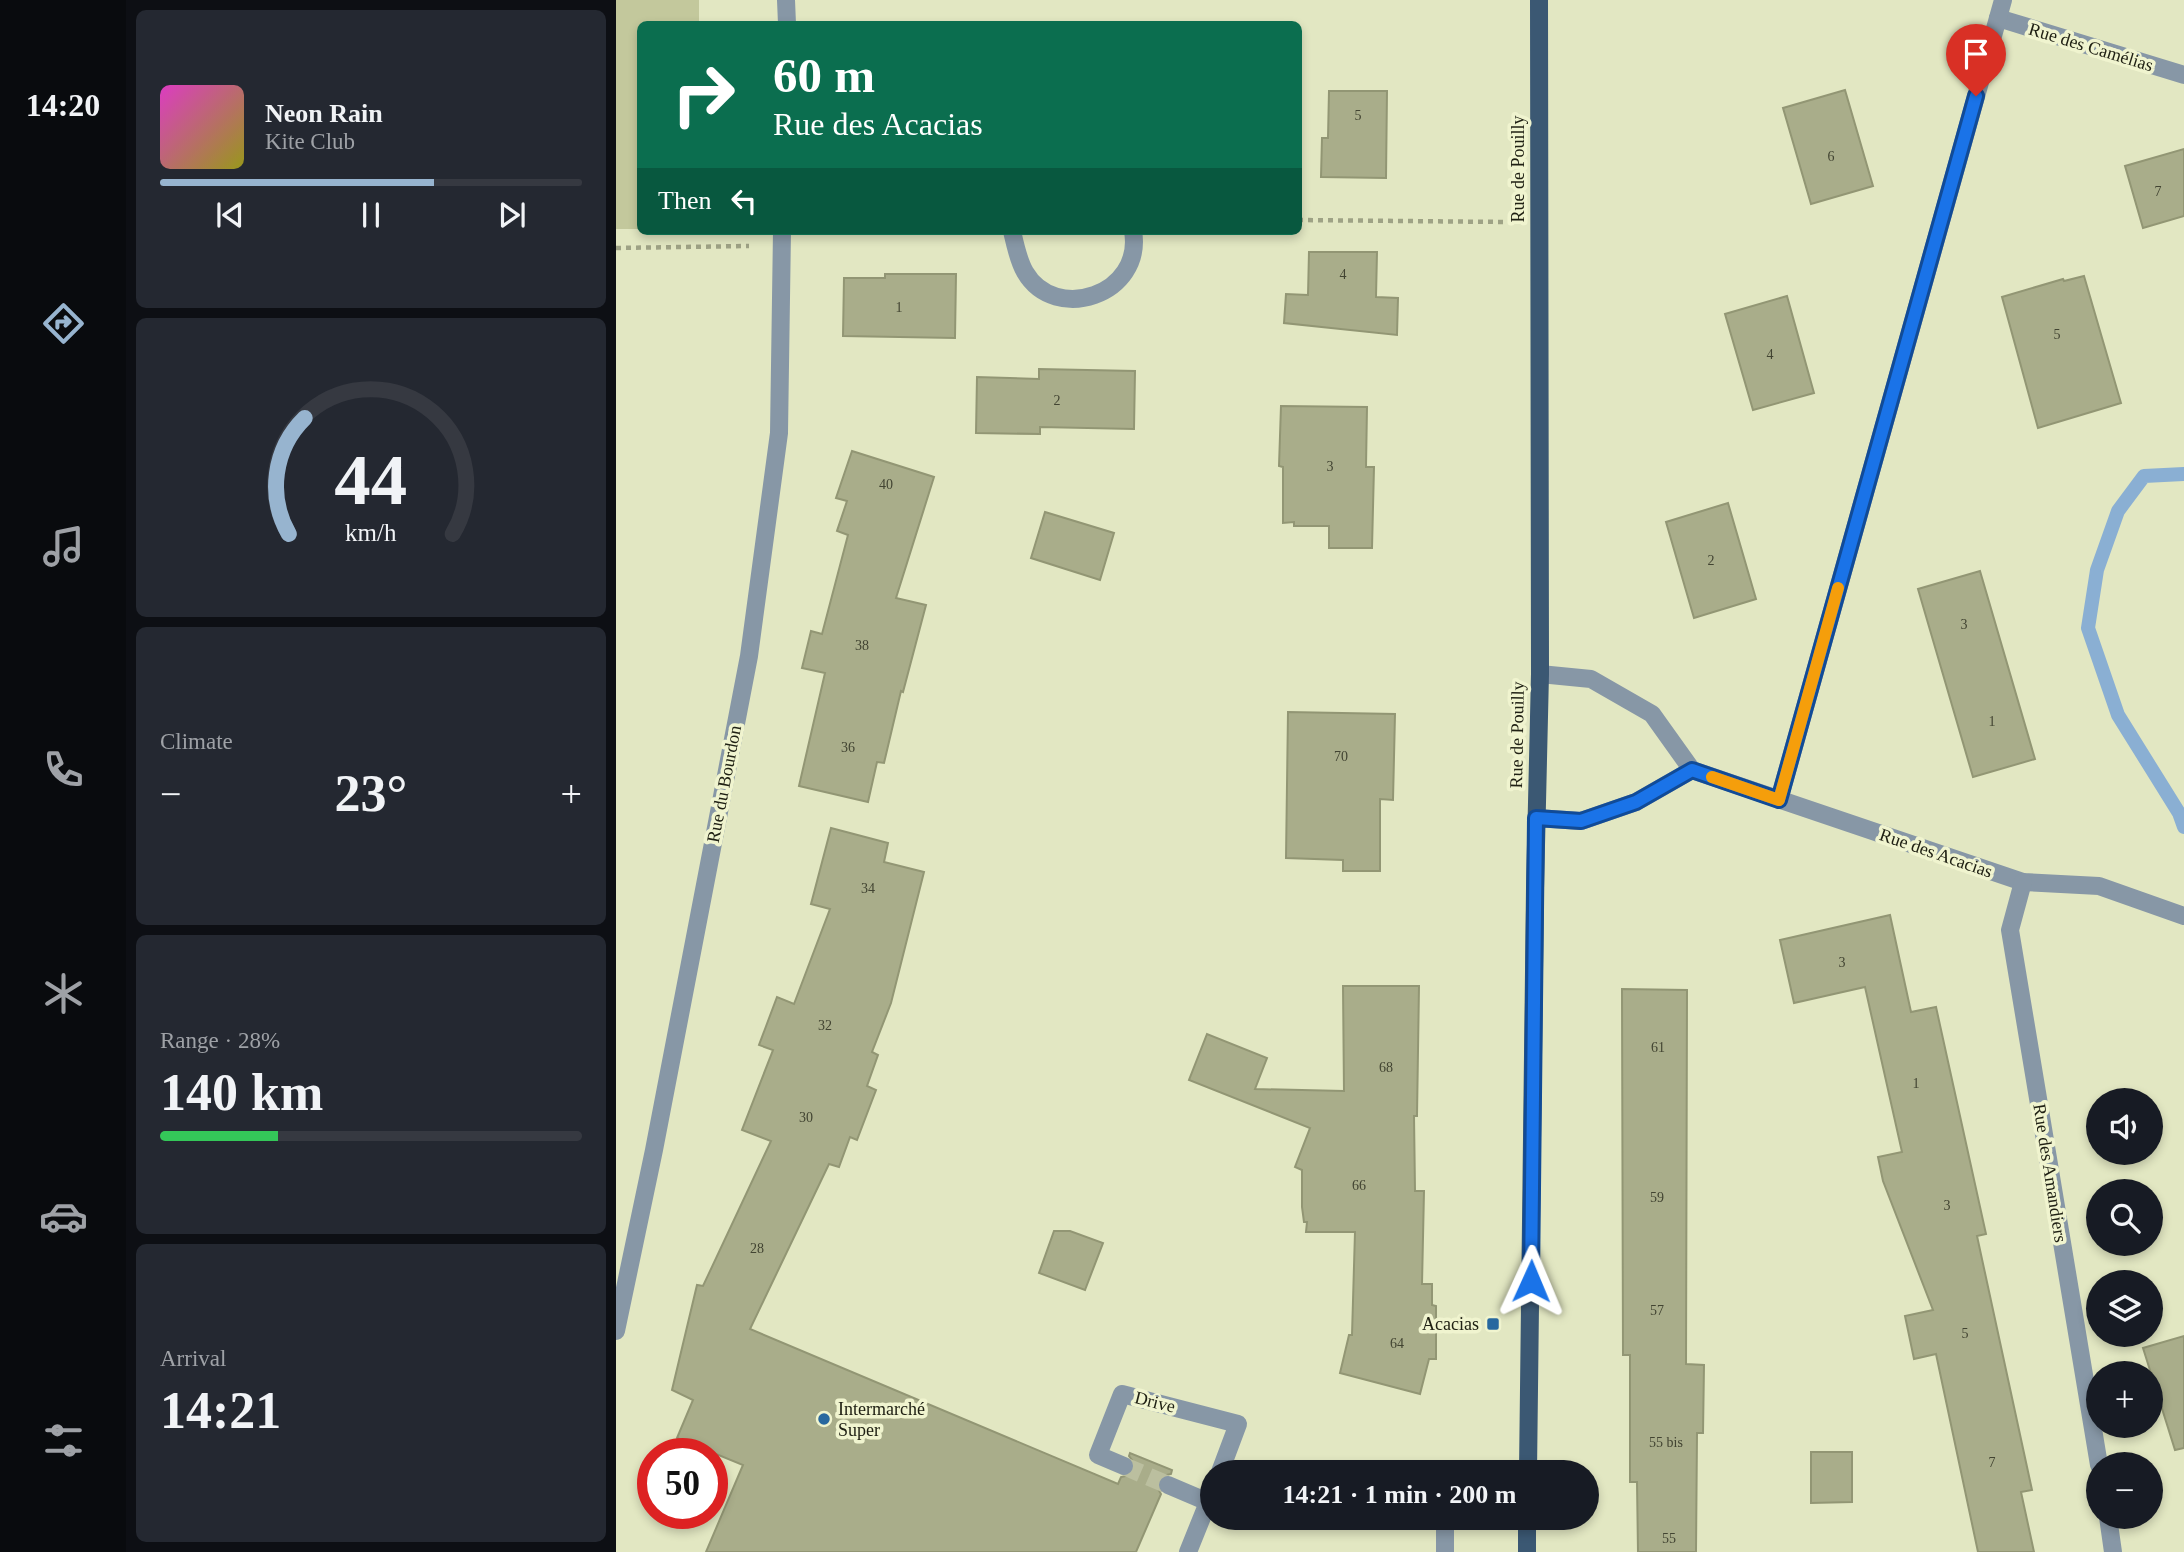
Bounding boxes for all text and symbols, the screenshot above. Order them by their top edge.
street label: Rue des Camélias [2026,19,2156,75]
pin [1946,24,2006,96]
icon: arrive [1957,35,1995,73]
text: 60 m [773,48,875,103]
icon: right [658,49,749,140]
text: 14:20 [26,87,100,123]
text: Neon Rain [265,99,383,128]
text: Rue des Acacias [773,106,983,142]
house number: 5 [1355,108,1362,123]
street label: Rue de Pouilly [1508,116,1528,223]
text: Kite Club [265,129,355,154]
house number: 6 [1828,149,1835,164]
icon: left [725,182,763,220]
house number: 7 [2155,184,2162,199]
text: Then [658,186,711,215]
icon: previous [211,196,249,234]
icon: pause [352,196,390,234]
icon: next [493,196,531,234]
house number: 4 [1340,267,1347,282]
icon: directions [39,299,88,348]
house number: 1 [896,300,903,315]
house number: 5 [2054,327,2061,342]
house number: 4 [1767,347,1774,362]
house number: 2 [1054,393,1061,408]
text: 44 [335,439,407,520]
house number: 3 [1327,459,1334,474]
house number: 40 [879,477,893,492]
text: km/h [345,518,397,545]
icon: music [39,522,88,571]
house number: 2 [1708,553,1715,568]
house number: 3 [1961,617,1968,632]
house number: 38 [855,638,869,653]
street label: Rue de Pouilly [1506,681,1528,789]
house number: 1 [1989,714,1996,729]
street label: Rue du Bourdon [703,724,745,844]
text: Climate [160,729,233,754]
house number: 36 [841,740,855,755]
icon: phone [39,745,88,794]
house number: 70 [1334,749,1348,764]
text: 23° [335,765,407,822]
text: − [160,773,181,815]
text: + [561,773,582,815]
street label: Rue des Acacias [1877,824,1995,882]
house number: 34 [861,881,875,896]
house number: 3 [1839,955,1846,970]
icon: climate [39,969,88,1018]
house number: 32 [818,1018,832,1033]
text: Range · 28% [160,1028,280,1053]
house number: 61 [1651,1040,1665,1055]
house number: 68 [1379,1060,1393,1075]
text: 140 km [160,1064,323,1121]
house number: 1 [1913,1076,1920,1091]
map controls [2086,1088,2163,1529]
button: sound [2086,1088,2163,1165]
street label: Rue des Amandiers [2029,1102,2071,1244]
house number: 30 [799,1110,813,1125]
house number: 66 [1352,1178,1366,1193]
button: search [2086,1179,2163,1256]
house number: 59 [1650,1190,1664,1205]
icon: car [39,1192,88,1241]
house number: 3 [1944,1198,1951,1213]
house number: 28 [750,1241,764,1256]
position arrow [1494,1244,1568,1318]
button: layers [2086,1270,2163,1347]
house number: 57 [1650,1303,1664,1318]
place label: Acacias [1422,1314,1479,1334]
marker: Acacias [1485,1316,1501,1332]
house number: 5 [1962,1326,1969,1341]
house number: 64 [1390,1336,1404,1351]
text: Arrival [160,1346,226,1371]
button: + [2086,1361,2163,1438]
text: 14:21 [160,1382,281,1439]
street label: Drive [1133,1387,1177,1417]
place label: Intermarché Super [838,1399,925,1440]
marker: Intermarché Super [816,1411,832,1427]
icon: filters [39,1416,88,1465]
house number: 55 bis [1649,1435,1683,1450]
speed limit sign: 50 [637,1438,728,1529]
button: − [2086,1452,2163,1529]
house number: 7 [1989,1455,1996,1470]
text: 14:21 · 1 min · 200 m [1283,1480,1517,1509]
house number: 55 [1662,1531,1676,1546]

